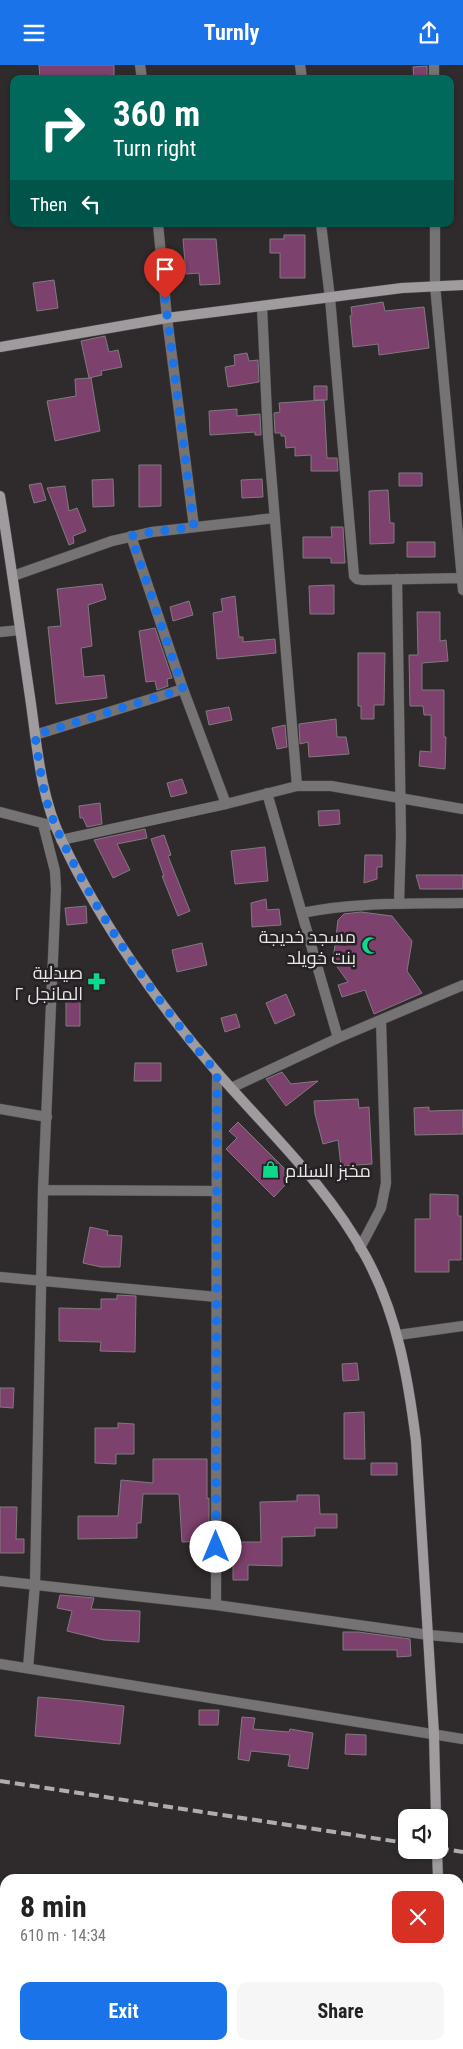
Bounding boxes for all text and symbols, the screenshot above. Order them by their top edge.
icon: menu [20,19,48,47]
icon: share [415,19,443,47]
text: Turnly [204,20,259,45]
text: 360 m [113,94,200,135]
icon: right [30,95,95,160]
text: Turn right [113,136,196,161]
icon: left [77,190,105,218]
text: Then [30,193,67,216]
pin [144,248,186,299]
icon: arrive [151,255,179,283]
place label: مسجد خديجة بنت خويلد [259,926,356,969]
mosque icon: مسجد خديجة بنت خويلد [360,936,380,956]
place label: صيدلية المانجل ٢ [14,962,83,1005]
pharmacy icon: صيدلية المانجل ٢ [87,972,107,992]
shop icon: مخبز السلام [261,1160,281,1180]
place label: مخبز السلام [285,1160,371,1183]
position arrow [189,1520,241,1572]
map controls [398,1809,448,1859]
button: sound [398,1809,448,1859]
text: 8 min [20,1889,87,1924]
button: close [392,1891,444,1943]
text: 610 m · 14:34 [20,1926,106,1945]
button: Exit [20,1982,227,2040]
button: Share [237,1982,444,2040]

